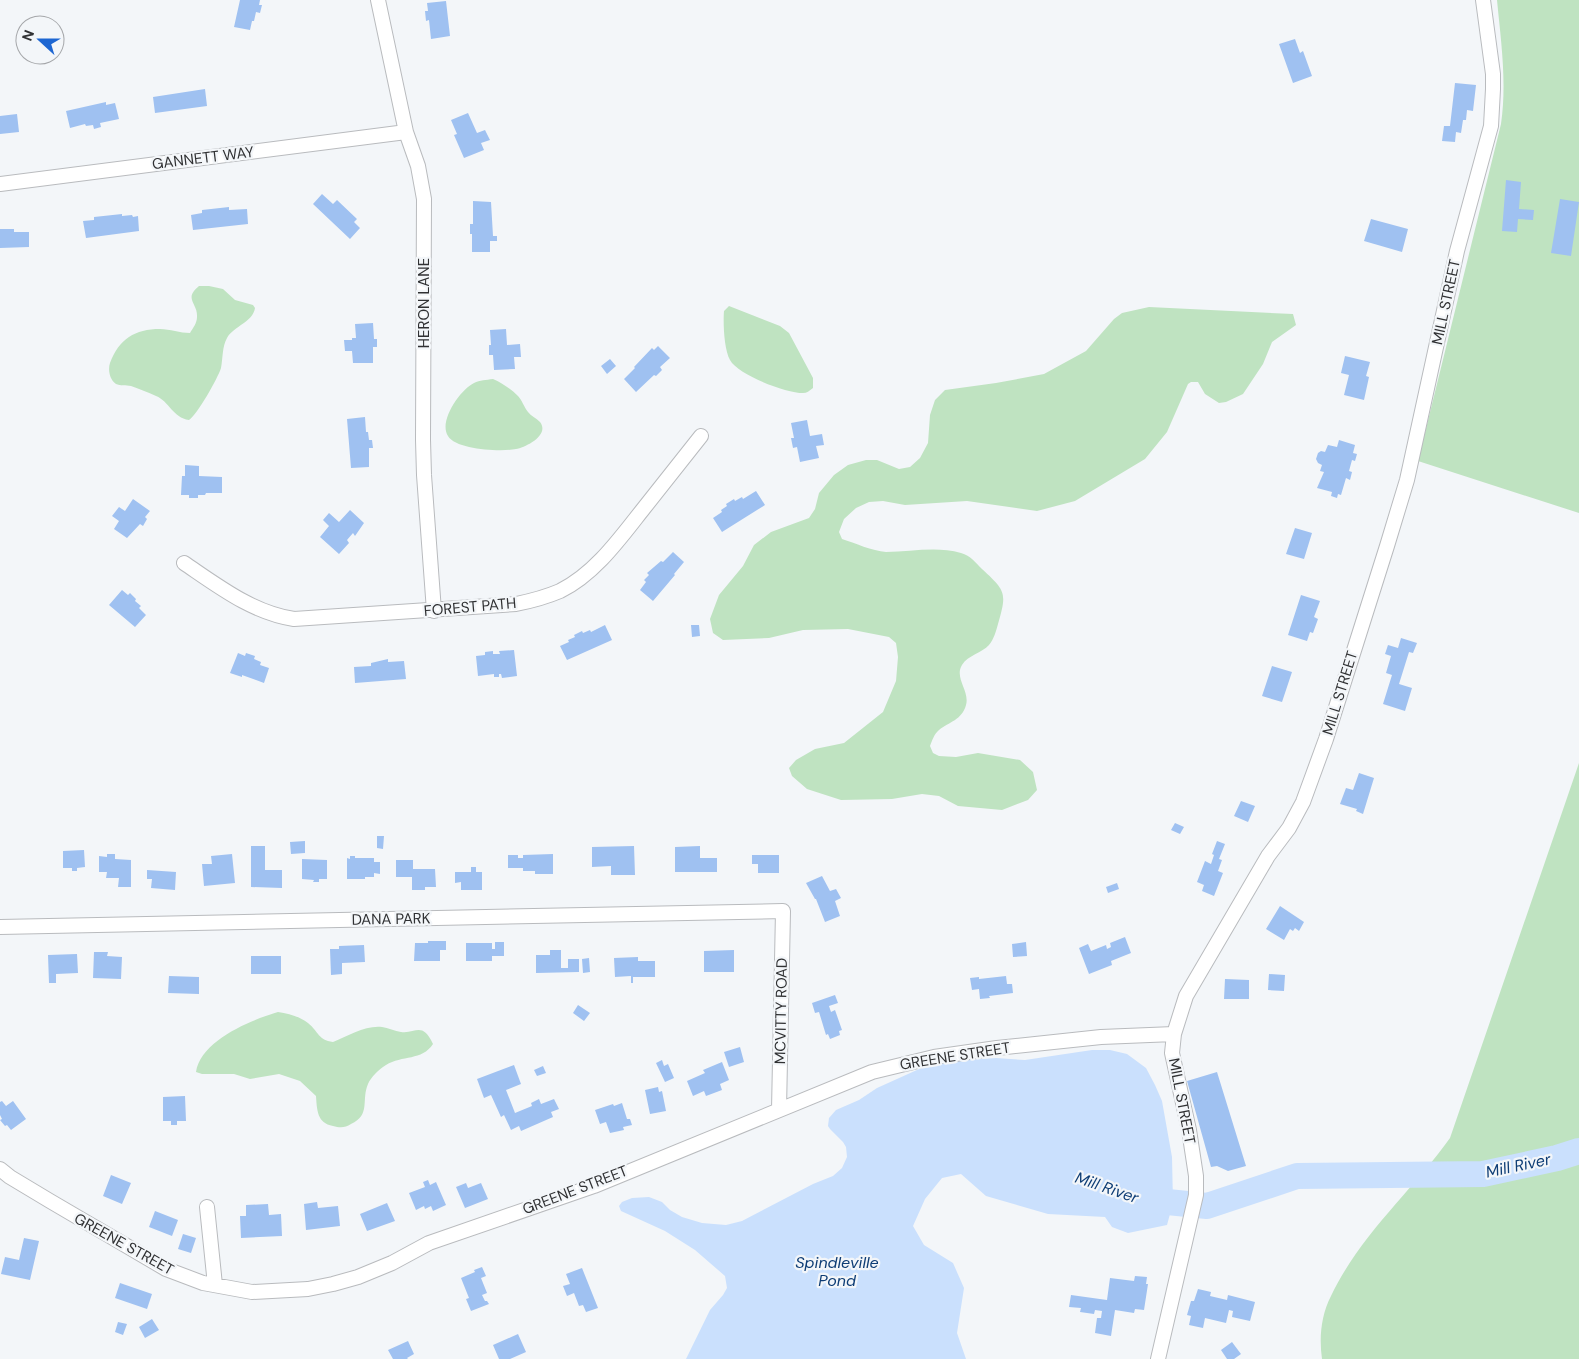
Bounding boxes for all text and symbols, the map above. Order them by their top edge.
north arrow [15,15,65,65]
text: N [18,27,38,43]
street label: GANNETT WAY [151,142,255,174]
street label: MILL STREET [1427,257,1465,347]
street label: HERON LANE [414,258,434,348]
street label: FOREST PATH [423,593,517,621]
street label: MILL STREET [1318,648,1362,738]
street label: DANA PARK [351,908,431,930]
street label: MCVITTY ROAD [770,958,792,1064]
street label: GREENE STREET [899,1037,1011,1075]
street label: MILL STREET [1164,1056,1200,1146]
water label: Mill River [1484,1148,1554,1183]
street label: GREENE STREET [520,1161,630,1219]
water label: Mill River [1072,1167,1142,1208]
street label: GREENE STREET [71,1208,177,1280]
water label: Spindleville Pond [795,1252,879,1291]

